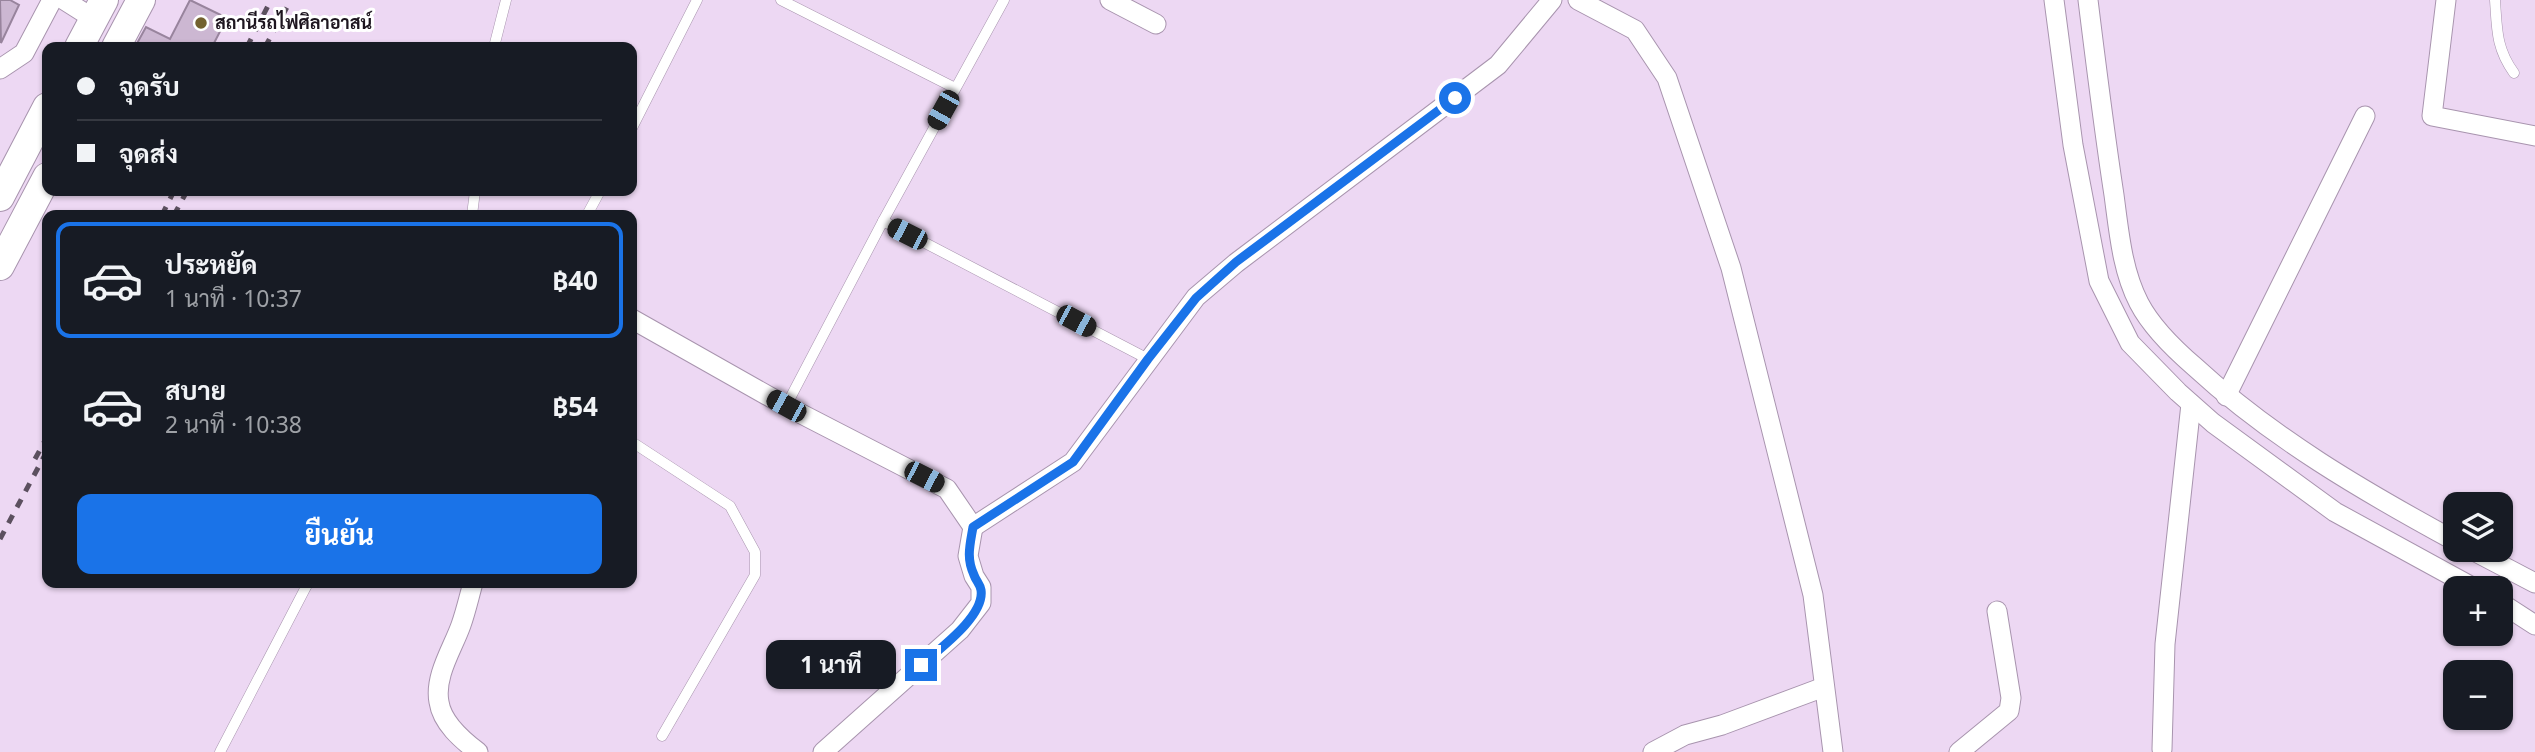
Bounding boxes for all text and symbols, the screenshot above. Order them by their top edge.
place label: สถานีรถไฟศิลาอาสน์ [215,10,373,34]
marker: สถานีรถไฟศิลาอาสน์ [193,15,209,31]
text: จุดรับ [119,68,180,104]
route start [1439,82,1471,114]
car [924,87,963,133]
text: จุดส่ง [119,135,178,171]
car [884,215,931,253]
text: ประหยัด [165,246,258,282]
icon: car [81,249,144,312]
text: ฿40 [553,262,598,298]
text: 1 นาที · 10:37 [165,282,302,314]
car [1053,302,1100,340]
text: สบาย [165,372,226,408]
icon: car [81,375,144,438]
car [763,387,810,425]
text: ฿54 [553,388,598,424]
text: 2 นาที · 10:38 [165,408,302,440]
car [901,458,948,496]
map controls [2443,492,2513,730]
button: layers [2443,492,2513,562]
button: ยืนยัน [77,494,602,574]
button: + [2443,576,2513,646]
callout: 1 นาที [767,640,897,690]
text: 1 นาที [800,648,862,680]
route end [905,649,937,681]
button: − [2443,660,2513,730]

